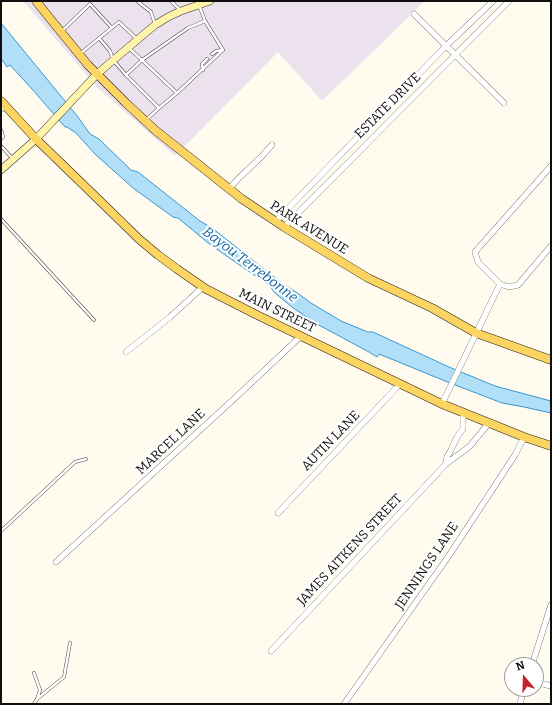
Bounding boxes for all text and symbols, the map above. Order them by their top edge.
street label: ESTATE DRIVE [352,70,424,142]
street label: PARK AVENUE [267,198,351,258]
water label: Bayou Terrebonne [199,224,301,306]
street label: MAIN STREET [236,286,318,336]
street label: MARCEL LANE [133,406,209,478]
street label: AUTIN LANE [299,408,363,474]
street label: JAMES AITKENS STREET [294,491,406,609]
street label: JENNINGS LANE [392,519,462,613]
north arrow [504,657,544,697]
text: N [514,659,526,674]

